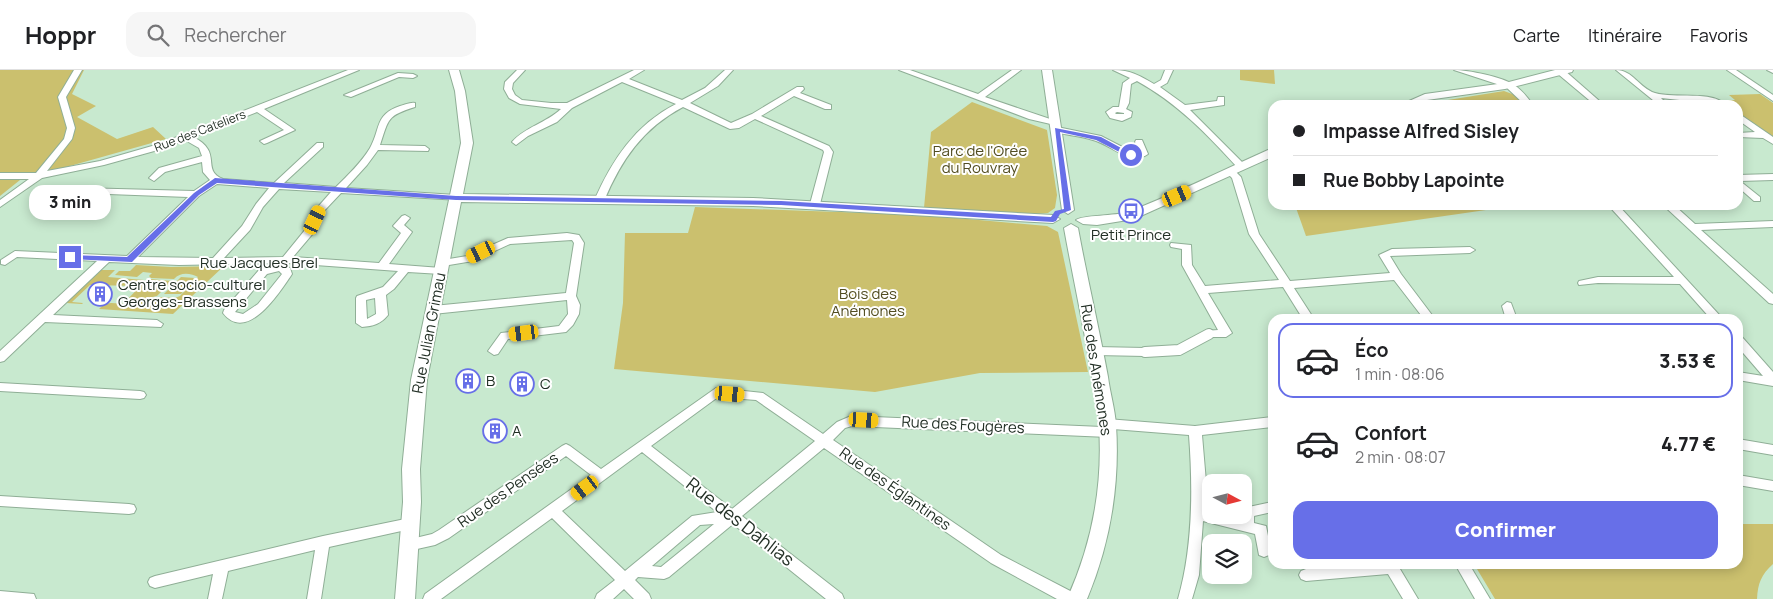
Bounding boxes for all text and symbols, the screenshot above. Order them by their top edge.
search box [126,12,476,57]
text: Hoppr [25,18,96,51]
icon: search [144,21,172,49]
text: Rechercher [184,22,287,48]
text: Carte [1513,23,1560,47]
text: Itinéraire [1588,23,1662,47]
text: Favoris [1690,23,1748,47]
street label: Rue des Cateliers [152,105,248,156]
text: Impasse Alfred Sisley [1323,118,1519,144]
park label: Parc de l'Orée du Rouvray [933,140,1027,178]
route start [1120,144,1142,166]
text: Rue Bobby Lapointe [1323,167,1504,193]
car [1160,183,1193,209]
callout: 3 min [29,184,111,220]
text: 3 min [49,191,91,213]
bus stop icon: Petit Prince [1118,198,1144,224]
car [301,203,328,237]
place label: Petit Prince [1091,224,1171,245]
car [464,239,497,265]
route end [59,246,81,268]
street label: Rue Jacques Brel [200,252,318,273]
street label: Rue Julian Grimau [406,271,451,395]
place label: Centre socio-culturel Georges-Brassens [118,274,266,312]
building icon: Centre socio-culturel Georges-Brassens [87,281,113,307]
park label: Bois des Anémones [831,283,905,321]
street label: Rue des Anémones [1076,303,1117,437]
car [508,324,539,342]
text: Éco [1355,337,1389,363]
icon: car [1295,338,1340,383]
text: 3.53 € [1659,348,1716,374]
text: 1 min · 08:06 [1355,363,1445,385]
building icon: B [455,368,481,394]
place label: B [486,370,495,391]
building icon: C [509,371,535,397]
place label: C [540,373,551,394]
car [714,385,745,403]
street label: Rue des Fougères [901,411,1025,438]
car [848,412,879,428]
building icon: A [482,418,508,444]
place label: A [512,420,522,441]
text: Confort [1355,420,1427,446]
icon: car [1295,421,1340,466]
text: 4.77 € [1661,431,1716,457]
street label: Rue des Églantines [835,442,955,535]
text: 2 min · 08:07 [1355,446,1446,468]
street label: Rue des Pensées [453,447,562,532]
street label: Rue des Dahlias [682,471,800,571]
car [568,473,601,503]
north arrow [1202,474,1252,524]
map controls [1202,474,1252,584]
button: Confirmer [1293,501,1718,559]
button: layers [1202,534,1252,584]

